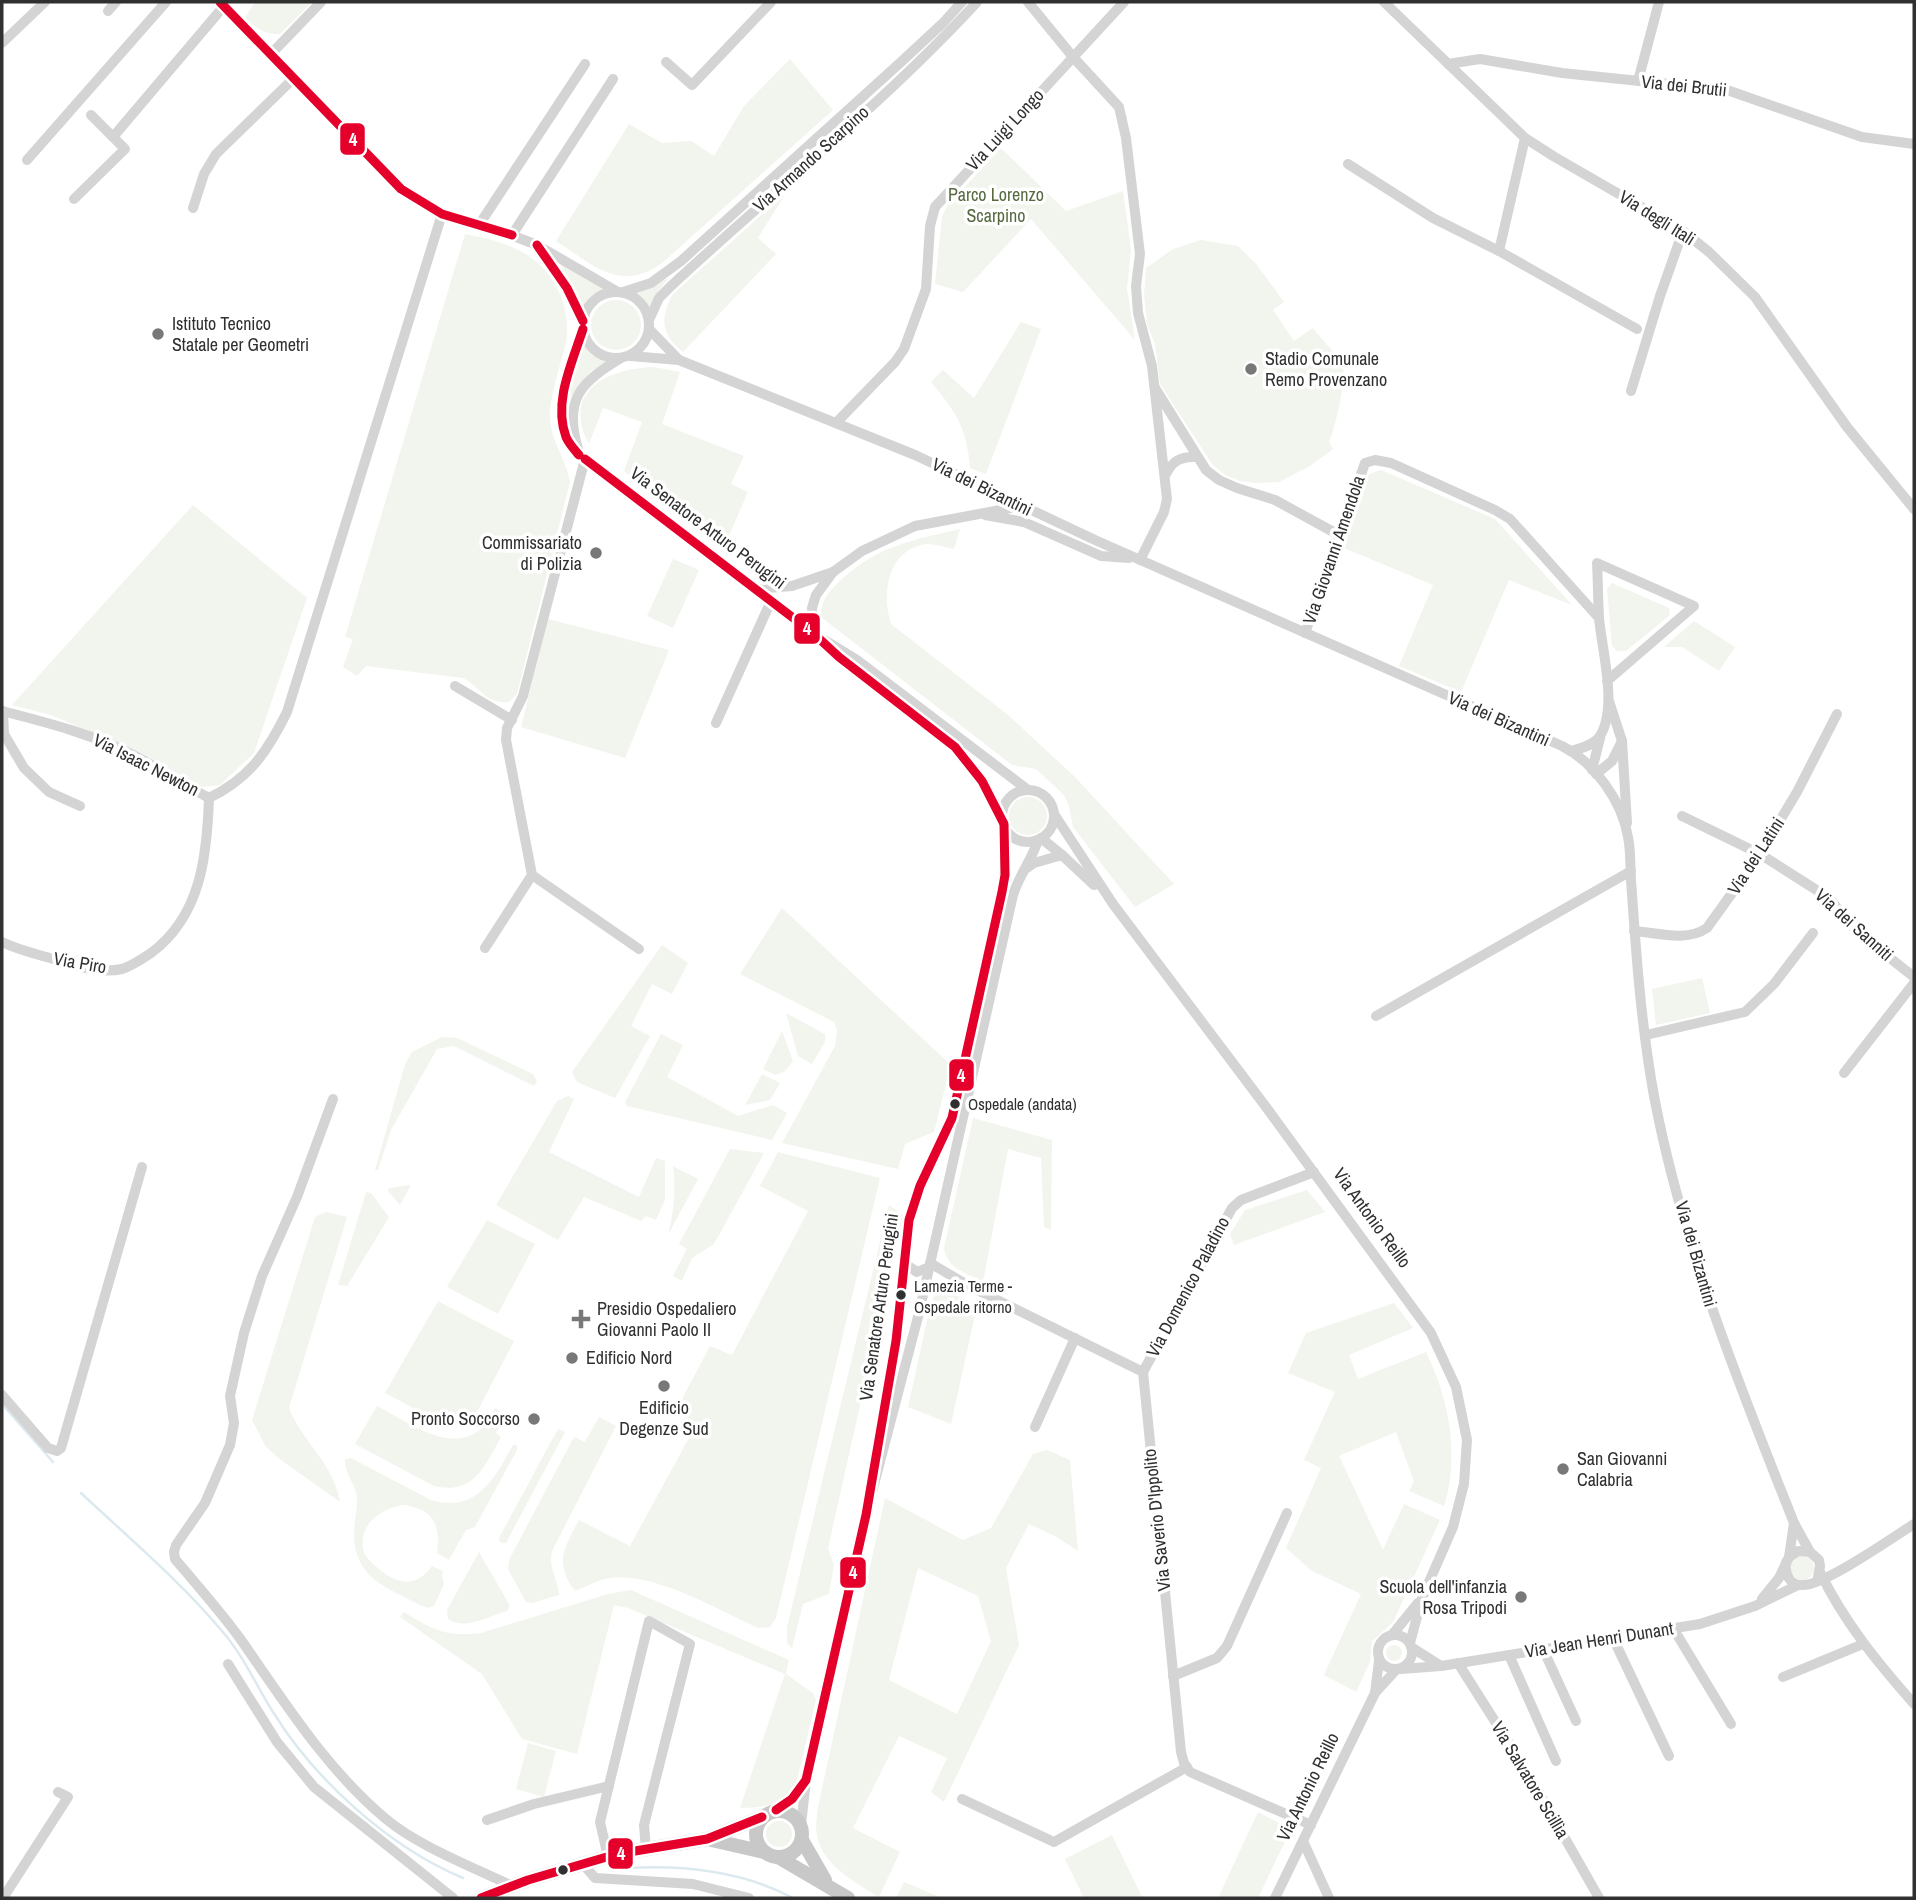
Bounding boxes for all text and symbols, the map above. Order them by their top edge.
street label: Via dei Brutii [1640,69,1728,102]
street label: Via Luigi Longo [960,83,1049,176]
street label: Via Armando Scarpino [747,100,874,218]
line badge: 4 [339,122,366,156]
text: 4 [349,126,358,152]
park label: Parco Lorenzo Scarpino [948,182,1044,228]
street label: Via degli Itali [1614,184,1700,251]
place label: Istituto Tecnico Statale per Geometri [172,311,309,357]
marker: Istituto Tecnico Statale per Geometri [150,326,166,342]
place label: Stadio Comunale Remo Provenzano [1265,346,1387,392]
marker: Stadio Comunale Remo Provenzano [1243,361,1259,377]
street label: Via dei Bizantini [928,451,1037,522]
street label: Via Senatore Arturo Perugini [625,461,791,595]
street label: Via Giovanni Amendola [1296,472,1371,628]
place label: Commissariato di Polizia [482,530,582,576]
marker: Commissariato di Polizia [588,545,604,561]
line badge: 4 [793,612,821,645]
text: 4 [803,615,812,641]
street label: Via dei Bizantini [1444,685,1554,752]
street label: Via Isaac Newton [89,727,203,802]
street label: Via dei Latini [1721,812,1790,899]
street label: Via dei Sanniti [1810,883,1899,967]
street label: Via Piro [52,946,108,979]
line badge: 4 [948,1058,975,1092]
text: 4 [957,1062,966,1088]
place label: Ospedale (andata) [968,1093,1077,1115]
marker: Ospedale (andata) [948,1097,962,1111]
street label: Via Antonio Reillo [1328,1163,1417,1273]
street label: Via dei Bizantini [1669,1198,1724,1310]
street label: Via Senatore Arturo Perugini [853,1211,904,1402]
street label: Via Domenico Paladino [1140,1212,1235,1361]
place label: Lamezia Terme - Ospedale ritorno [914,1275,1013,1318]
marker: Lamezia Terme - Ospedale ritorno [894,1288,908,1302]
place label: Presidio Ospedaliero Giovanni Paolo II [597,1296,736,1342]
marker: Presidio Ospedaliero Giovanni Paolo II [571,1309,591,1329]
place label: Edificio Nord [586,1345,672,1370]
marker: Edificio Nord [564,1350,580,1366]
marker: Edificio Degenze Sud [656,1378,672,1394]
place label: Edificio Degenze Sud [619,1395,709,1441]
place label: Pronto Soccorso [411,1406,520,1431]
marker: Pronto Soccorso [526,1411,542,1427]
place label: San Giovanni Calabria [1577,1446,1667,1492]
street label: Via Saverio D'Ippolito [1137,1448,1176,1592]
marker: San Giovanni Calabria [1555,1461,1571,1477]
line badge: 4 [839,1556,867,1589]
text: 4 [849,1559,858,1585]
place label: Scuola dell'infanzia Rosa Tripodi [1379,1574,1507,1620]
marker: Scuola dell'infanzia Rosa Tripodi [1513,1589,1529,1605]
street label: Via Jean Henri Dunant [1523,1615,1675,1664]
street label: Via Salvatore Scillìa [1486,1716,1575,1843]
street label: Via Antonio Reillo [1270,1728,1345,1845]
line badge: 4 [607,1837,634,1870]
text: 4 [617,1840,626,1866]
unlabelled marker [556,1863,570,1877]

